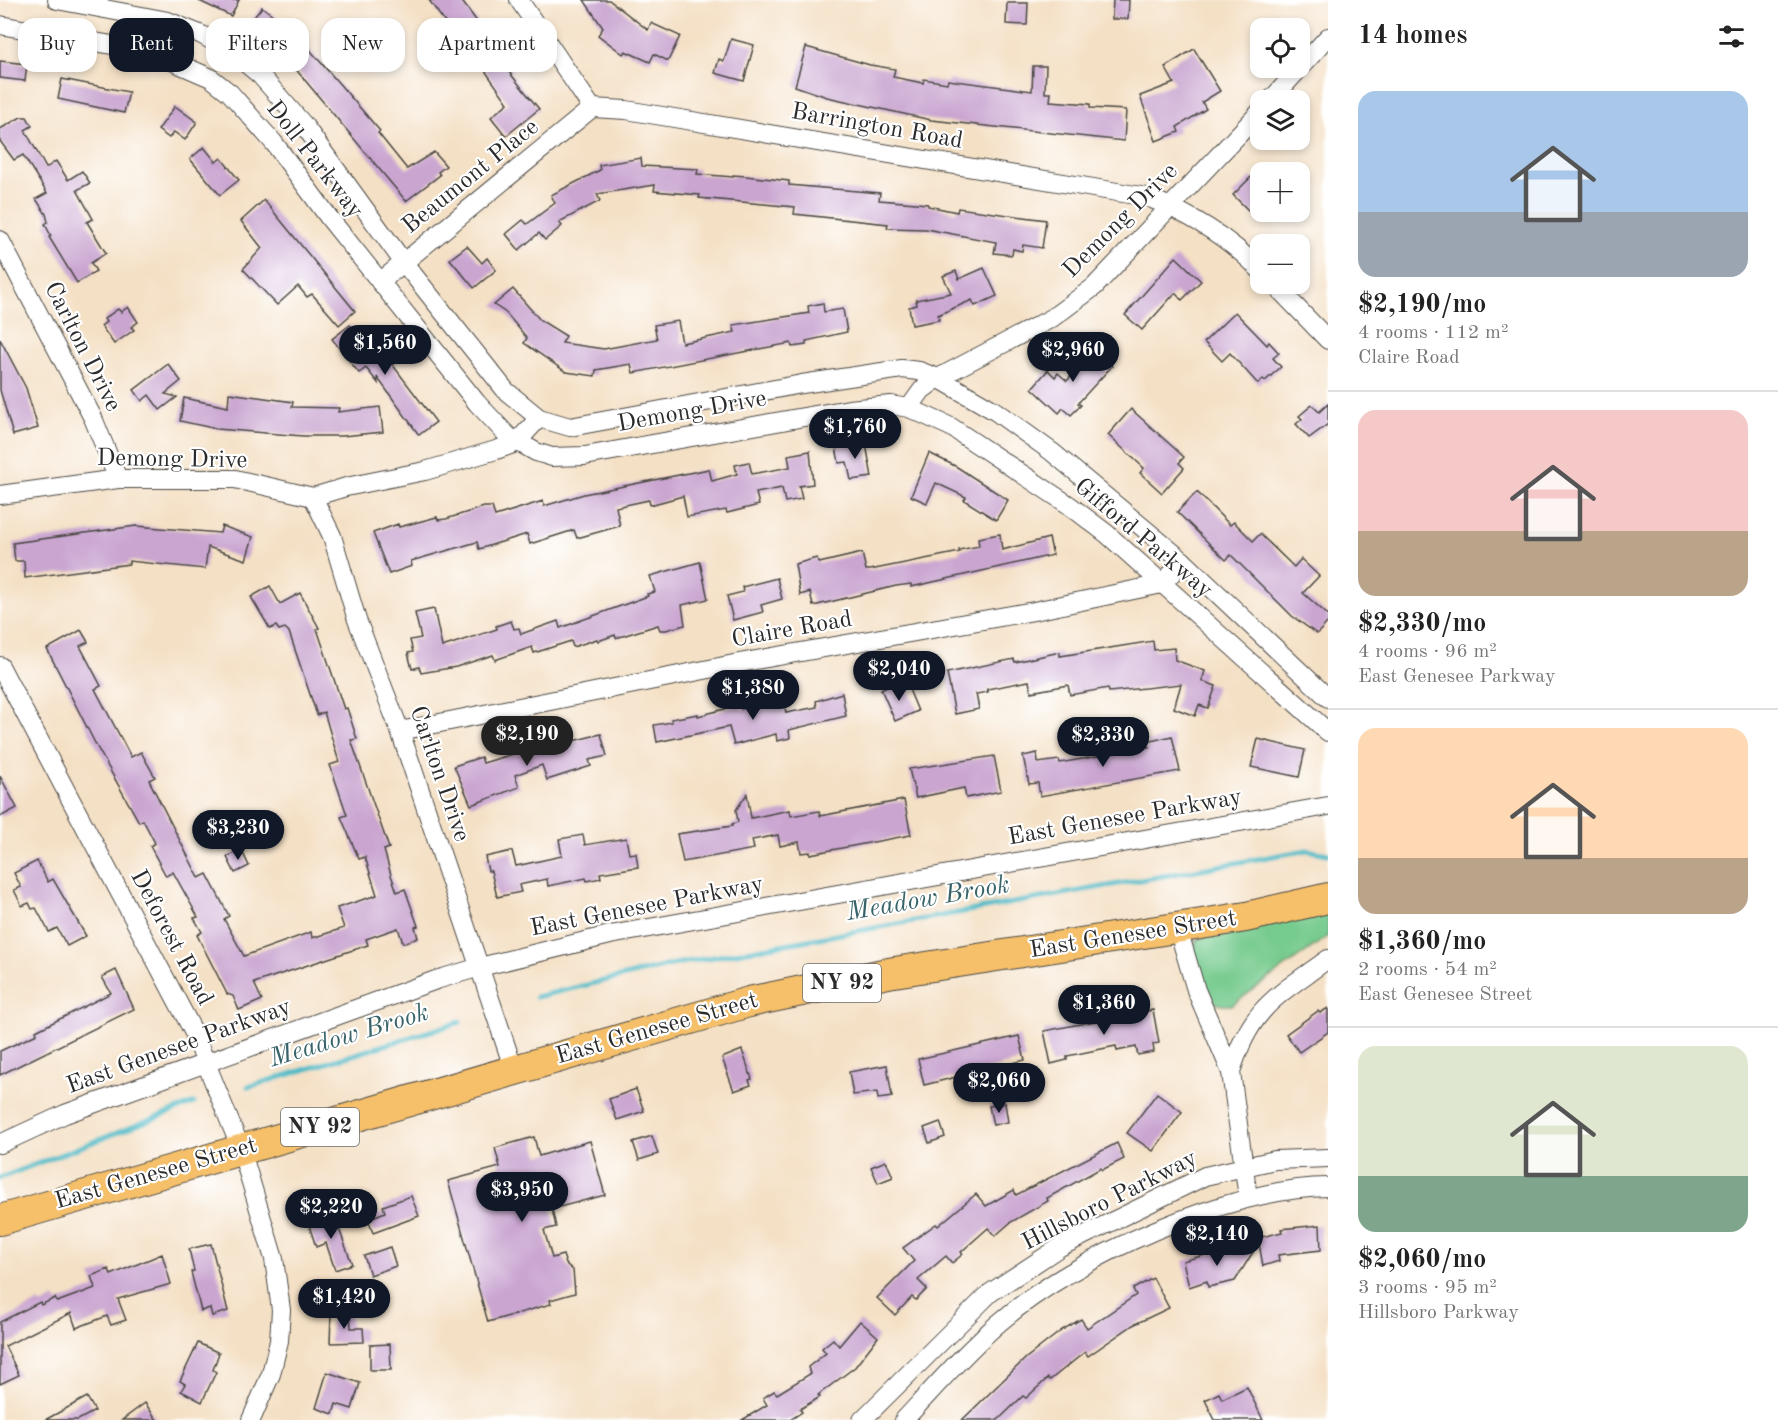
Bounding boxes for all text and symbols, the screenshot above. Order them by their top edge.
chip: Buy [18,18,97,72]
chip: Rent [109,18,194,72]
chip: Filters [206,18,309,72]
chip: New [321,18,405,72]
chip: Apartment [417,18,557,72]
map controls [1250,18,1310,294]
button: locate [1250,18,1310,78]
icon: filters [1715,20,1748,53]
text: 14 homes [1358,23,1467,49]
button: layers [1250,90,1310,150]
street label: Doll Parkway [261,97,367,223]
street label: Barrington Road [789,100,965,154]
street label: Beaumont Place [398,115,544,239]
icon: home [1499,130,1607,238]
street label: Demong Drive [1059,159,1183,283]
button: + [1250,162,1310,222]
button: − [1250,234,1310,294]
street label: Carlton Drive [39,278,125,416]
text: $2,190/mo [1358,292,1486,318]
text: 4 rooms · 112 m² [1358,323,1508,343]
pin: $1,560 [336,325,434,376]
pin: $2,960 [1024,332,1122,383]
text: $1,560 [353,334,417,354]
text: $2,960 [1041,341,1105,361]
text: Claire Road [1358,348,1460,368]
street label: Demong Drive [616,387,768,437]
pin: $1,760 [806,409,904,460]
text: $1,760 [823,418,887,438]
street label: Demong Drive [96,447,248,473]
icon: home [1499,449,1607,557]
street label: Gifford Parkway [1069,474,1217,604]
street label: Claire Road [730,608,854,652]
text: $2,330/mo [1358,611,1486,637]
text: 4 rooms · 96 m² [1358,642,1497,662]
pin: $2,040 [850,651,948,702]
text: $2,040 [867,660,931,680]
text: East Genesee Parkway [1358,667,1555,687]
pin: $1,380 [704,670,802,721]
text: $1,380 [721,679,785,699]
street label: Carlton Drive [405,703,473,845]
pin: $2,190 [478,716,576,767]
pin: $2,330 [1054,717,1152,768]
text: $2,190 [495,725,559,745]
text: $2,330 [1071,726,1135,746]
icon: home [1499,767,1607,875]
street label: East Genesee Parkway [1006,786,1244,850]
pin: $3,230 [189,810,287,861]
text: $3,230 [206,819,270,839]
street label: Deforest Road [125,866,217,1010]
water label: Meadow Brook [843,872,1012,926]
street label: East Genesee Parkway [528,873,766,941]
street label: East Genesee Street [1028,907,1238,963]
text: $1,360/mo [1358,929,1486,955]
text: 2 rooms · 54 m² [1358,960,1497,980]
road number: NY 92 [803,964,881,1002]
pin: $1,360 [1055,985,1153,1036]
text: East Genesee Street [1358,985,1532,1005]
street label: East Genesee Street [553,989,761,1069]
text: $1,360 [1072,994,1136,1014]
street label: East Genesee Parkway [64,995,295,1099]
water label: Meadow Brook [265,999,432,1073]
pin: $2,060 [950,1063,1048,1114]
text: $2,060 [967,1072,1031,1092]
icon: home [1499,1085,1607,1193]
road number: NY 92 [281,1108,359,1146]
street label: East Genesee Street [52,1134,260,1214]
street label: Hillsboro Parkway [1019,1146,1202,1255]
pin: $3,950 [473,1172,571,1223]
text: $3,950 [490,1181,554,1201]
pin: $2,220 [282,1189,380,1240]
text: $2,220 [299,1198,363,1218]
pin: $2,140 [1168,1216,1266,1267]
text: $2,140 [1185,1225,1249,1245]
text: $2,060/mo [1358,1247,1486,1273]
text: 3 rooms · 95 m² [1358,1278,1497,1298]
pin: $1,420 [295,1279,393,1330]
text: $1,420 [312,1288,376,1308]
text: Hillsboro Parkway [1358,1303,1519,1323]

